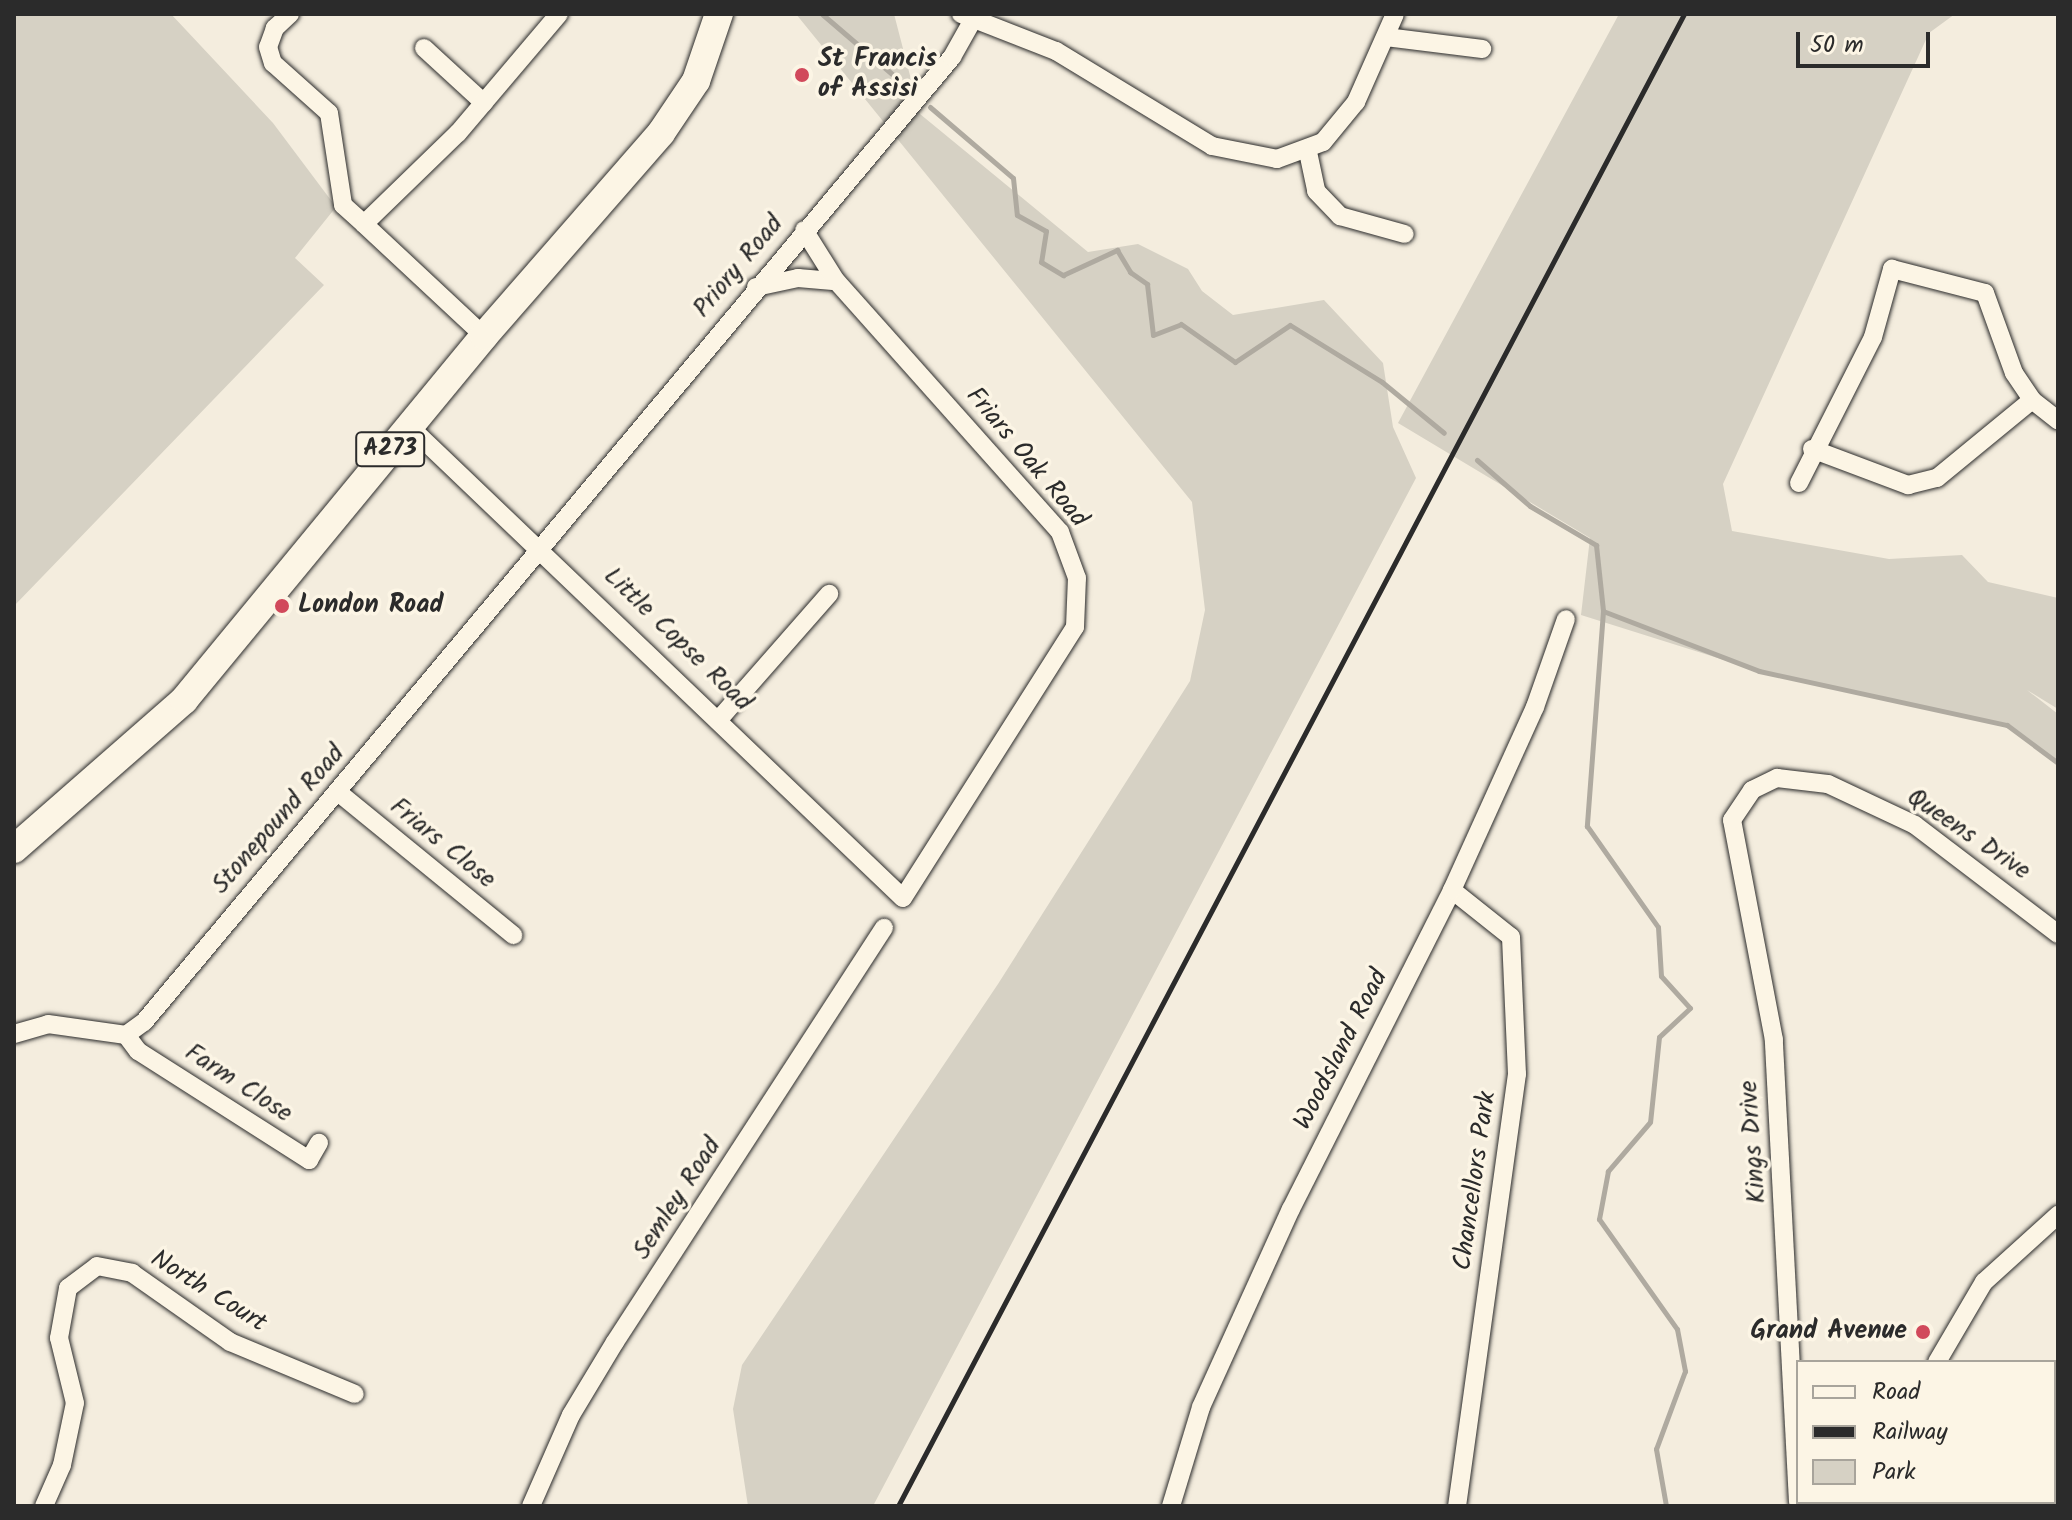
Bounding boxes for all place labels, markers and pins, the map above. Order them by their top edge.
place label: St Francis of Assisi [818,44,937,106]
marker: St Francis of Assisi [793,66,811,84]
place label: London Road [298,590,443,622]
marker: London Road [273,597,291,615]
place label: Grand Avenue [1751,1316,1907,1348]
marker: Grand Avenue [1914,1323,1932,1341]

